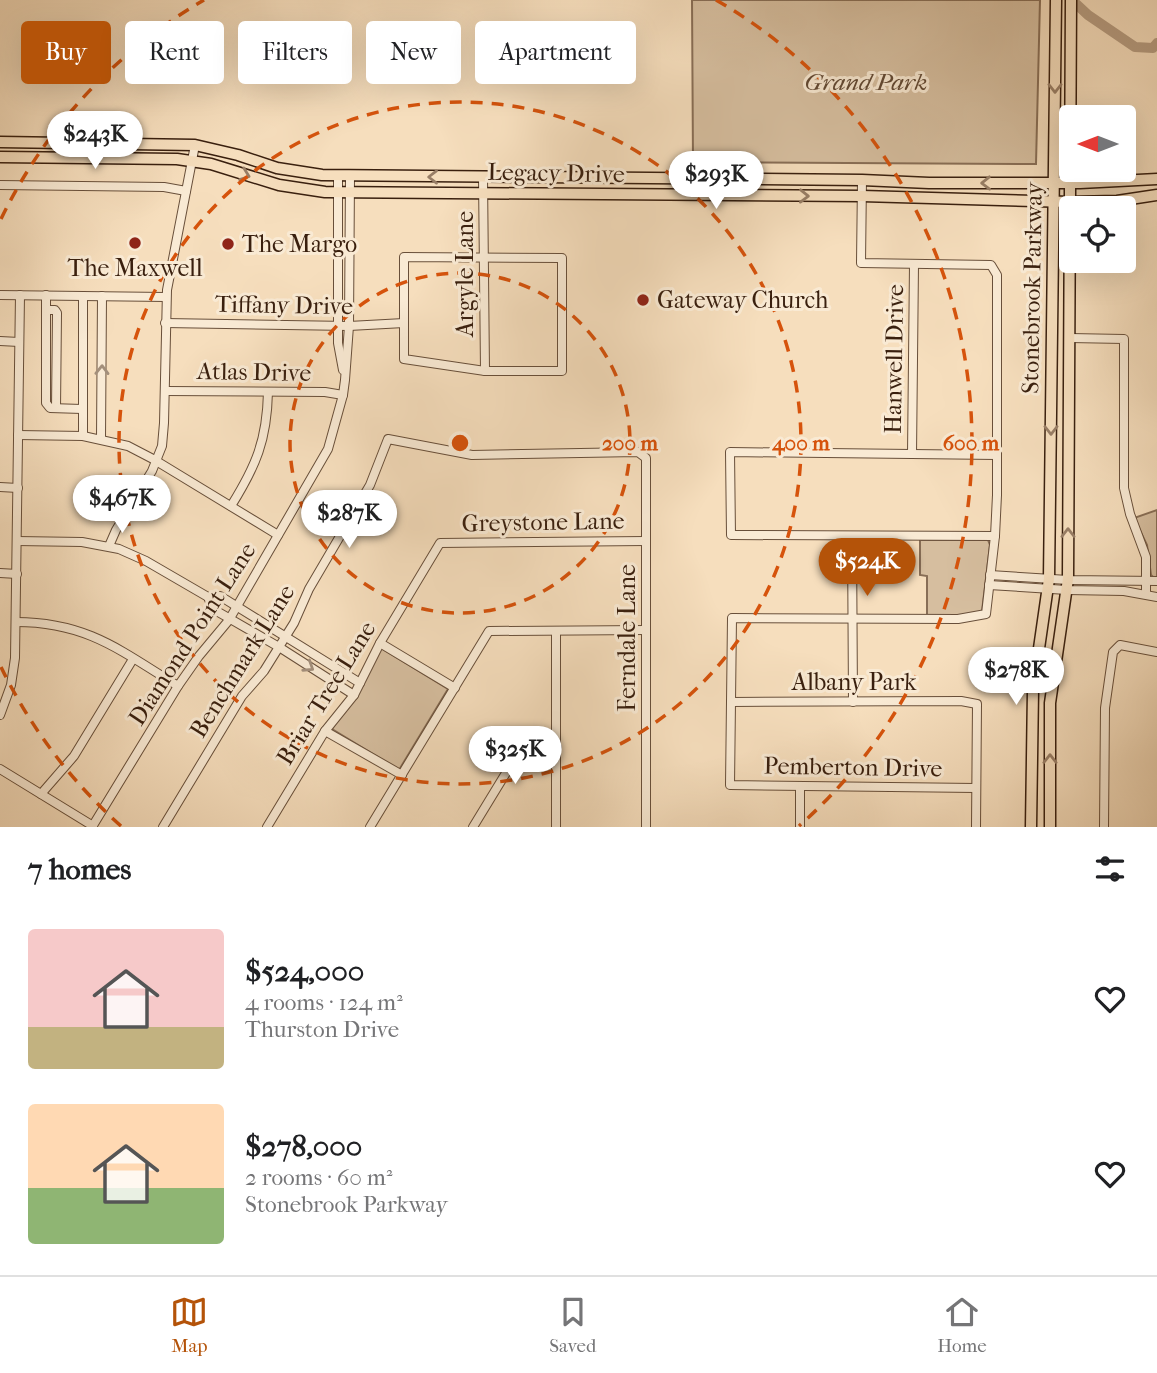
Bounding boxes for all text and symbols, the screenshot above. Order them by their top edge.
chip: Buy [21,21,111,84]
chip: Rent [125,21,224,84]
chip: Filters [238,21,352,84]
chip: New [366,21,461,84]
chip: Apartment [475,21,636,84]
park label: Grand Park [805,68,927,96]
one-way arrow [1047,83,1063,93]
north arrow [1059,105,1136,182]
map controls [1059,105,1136,273]
pin: $243K [46,111,144,171]
text: $243K [63,120,127,147]
pin: $293K [667,152,765,211]
street label: Legacy Drive [487,158,625,188]
text: $293K [685,160,747,187]
one-way arrow [239,167,251,181]
one-way arrow [427,169,437,185]
one-way arrow [980,175,991,190]
street label: Stonebrook Parkway [1016,181,1048,394]
one-way arrow [799,188,810,203]
button: locate [1059,196,1136,273]
street label: Argyle Lane [451,211,479,338]
place label: The Margo [242,230,357,258]
marker: The Maxwell [127,235,143,251]
marker: The Margo [220,236,236,252]
place label: The Maxwell [67,254,203,282]
street label: Hanwell Drive [879,284,909,434]
place label: Gateway Church [657,286,829,314]
street label: Tiffany Drive [215,290,353,320]
marker: Gateway Church [635,292,651,308]
street label: Atlas Drive [196,357,312,387]
one-way arrow [94,364,109,375]
one-way arrow [1043,426,1059,436]
centre of rings [448,431,472,455]
text: 200 m [602,431,659,455]
text: 400 m [771,431,830,456]
text: 600 m [943,431,1000,455]
pin: $467K [73,476,171,535]
text: $467K [89,484,155,511]
pin: $287K [300,490,398,550]
text: $287K [317,499,381,526]
street label: Greystone Lane [461,507,625,537]
one-way arrow [1060,527,1076,537]
street label: Diamond Point Lane [122,537,262,731]
pin: $524K [818,538,916,598]
text: $524K [835,547,899,574]
street label: Ferndale Lane [613,564,641,712]
street label: Benchmark Lane [184,579,300,743]
street label: Briar Tree Lane [271,616,381,770]
pin: $278K [967,648,1065,707]
text: $278K [984,656,1048,683]
one-way arrow [302,659,315,672]
street label: Albany Park [791,668,917,696]
pin: $325K [466,726,564,786]
text: $325K [485,735,545,762]
street label: Pemberton Drive [763,751,943,783]
one-way arrow [1042,753,1058,764]
icon: filters [1091,850,1129,888]
text: 7 homes [28,852,131,887]
text: $524,000 [245,954,364,989]
icon: home [84,957,168,1041]
icon: heart [1091,980,1129,1018]
text: 4 rooms · 124 m² [245,989,403,1016]
text: Thurston Drive [245,1016,399,1043]
text: $278,000 [245,1129,362,1164]
icon: home [84,1132,168,1216]
icon: heart [1091,1155,1129,1193]
text: 2 rooms · 60 m² [245,1164,392,1191]
text: Stonebrook Parkway [245,1191,448,1218]
tab: Map [170,1293,208,1357]
tab: Saved [549,1293,596,1357]
tab: Home [937,1293,987,1357]

